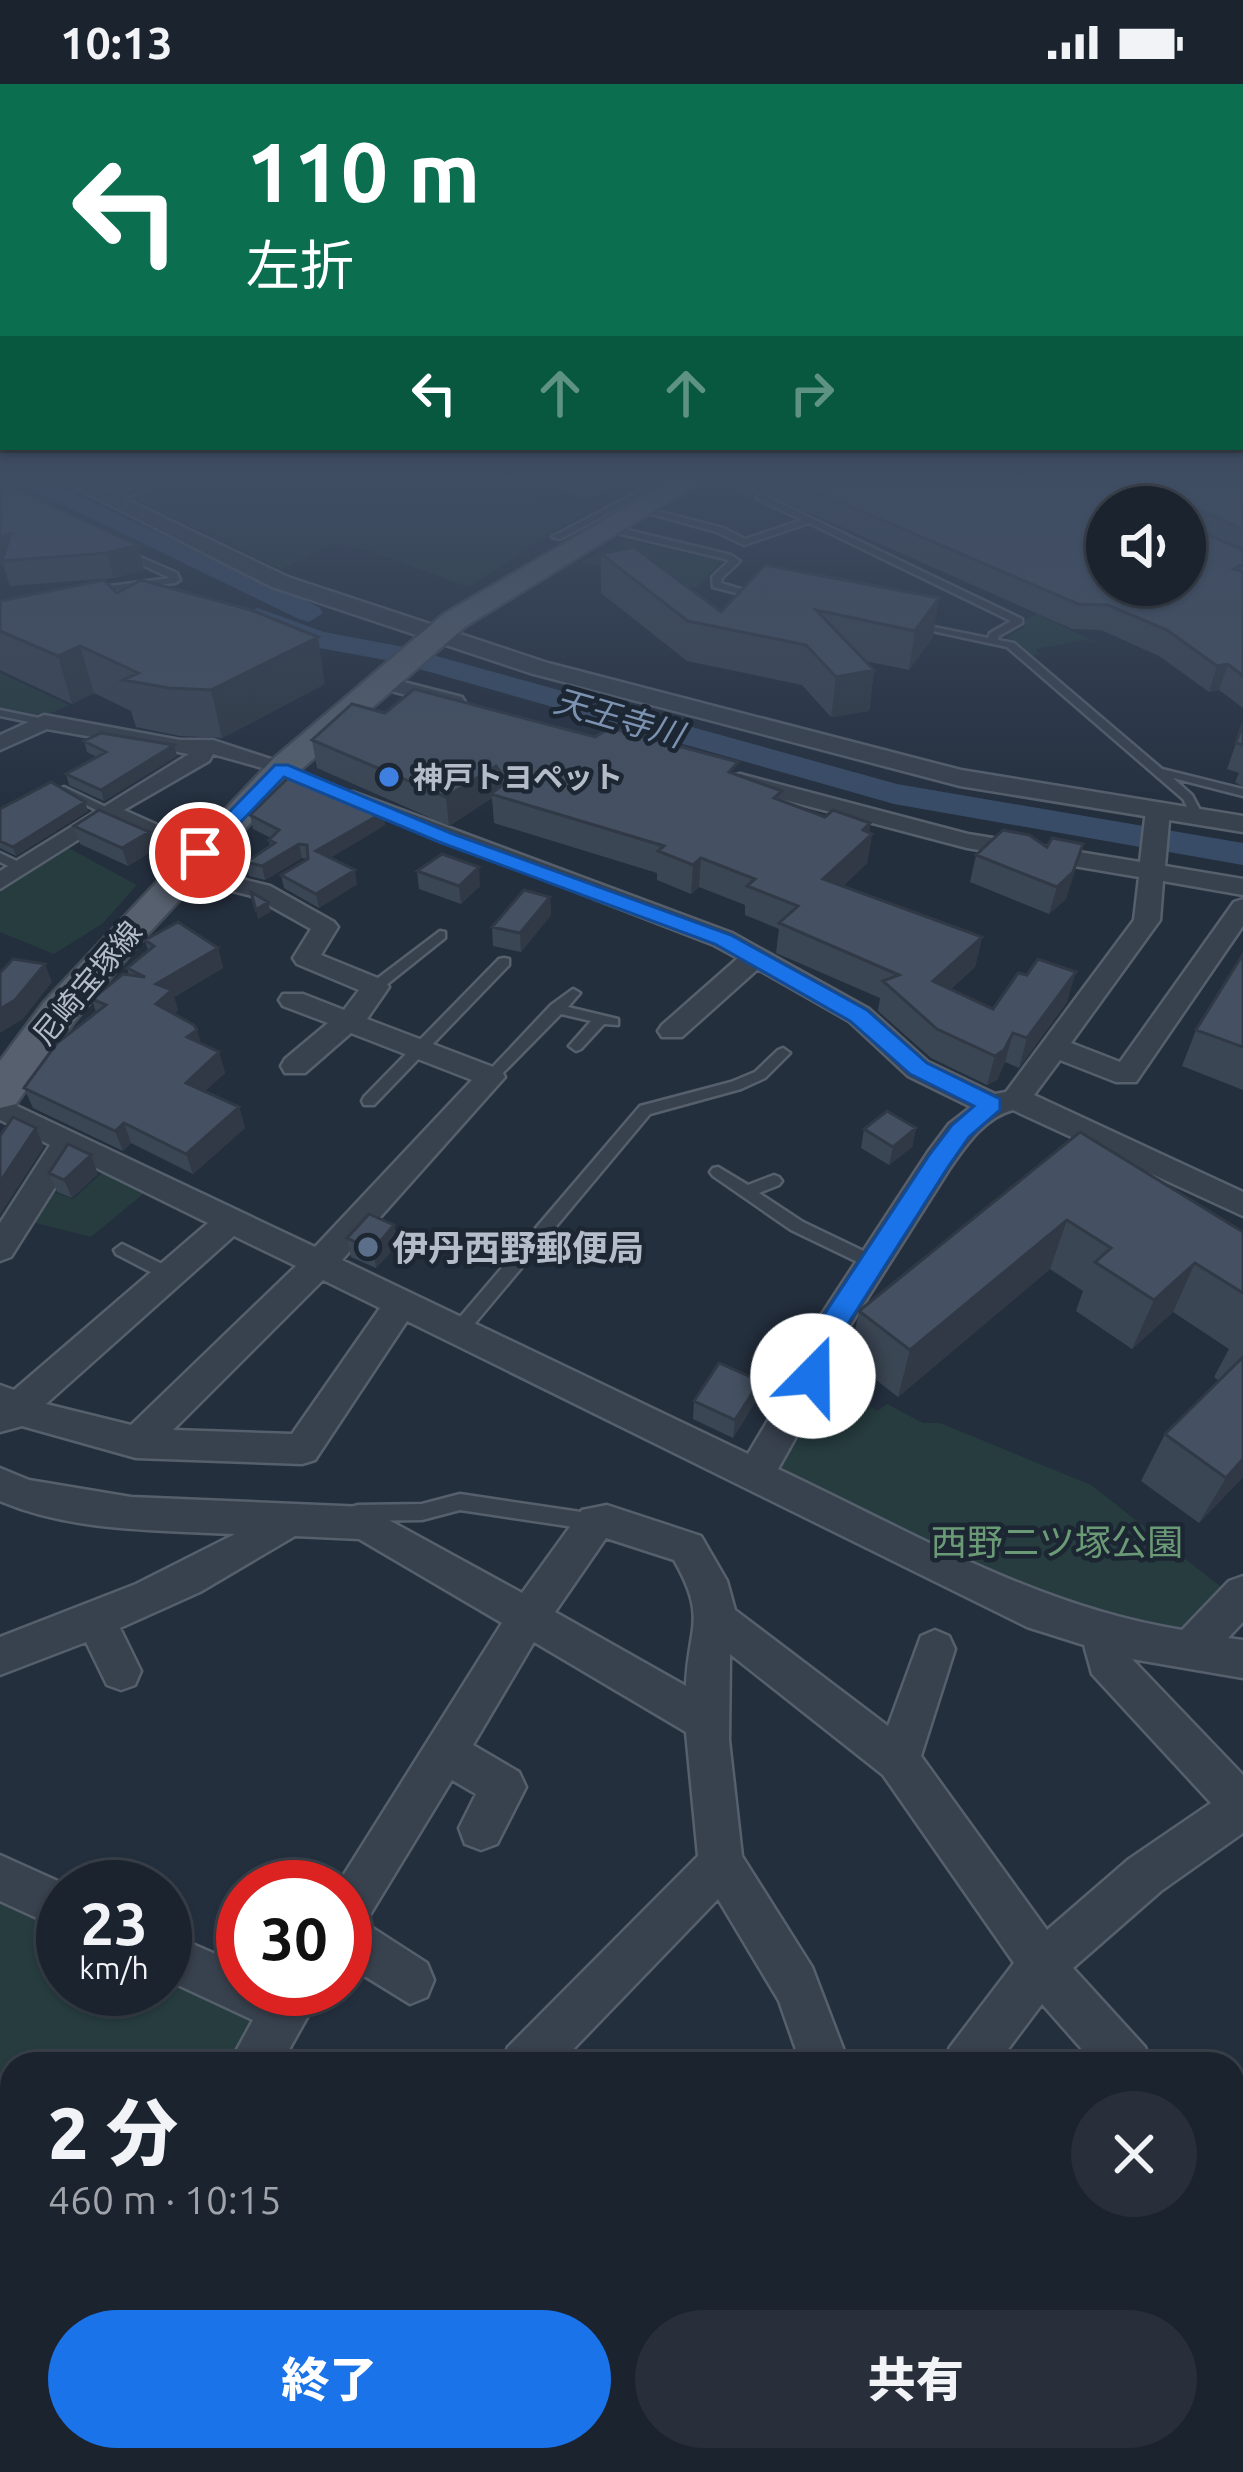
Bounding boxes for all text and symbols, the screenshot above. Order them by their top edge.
text: 10:13 [60,17,173,68]
text: 110 m [246,124,480,218]
icon: left [48,132,204,288]
text: 左折 [246,235,354,295]
icon: left [401,360,467,426]
icon: ahead [527,360,593,426]
icon: ahead [653,360,719,426]
icon: right [779,360,845,426]
map controls [1086,486,1206,606]
button: sound [1086,486,1206,606]
water label: 天王寺川 [550,681,690,754]
place label: 神戸トヨペット [413,760,623,794]
marker: 神戸トヨペット [376,764,402,790]
pin [149,802,251,904]
icon: arrive [167,820,233,886]
street label: 尼崎宝塚線 [26,915,148,1051]
place label: 伊丹西野郵便局 [392,1227,644,1268]
marker: 伊丹西野郵便局 [355,1234,381,1260]
position arrow [750,1313,876,1439]
park label: 西野二ツ塚公園 [931,1521,1183,1562]
speed limit sign: 30 [216,1860,372,2016]
text: 23 [80,1889,148,1956]
text: km/h [79,1951,149,1985]
button: close [1071,2091,1197,2217]
text: 2 分 [48,2092,178,2173]
text: 460 m · 10:15 [48,2178,282,2221]
button: 終了 [48,2310,611,2448]
button: 共有 [635,2310,1197,2448]

